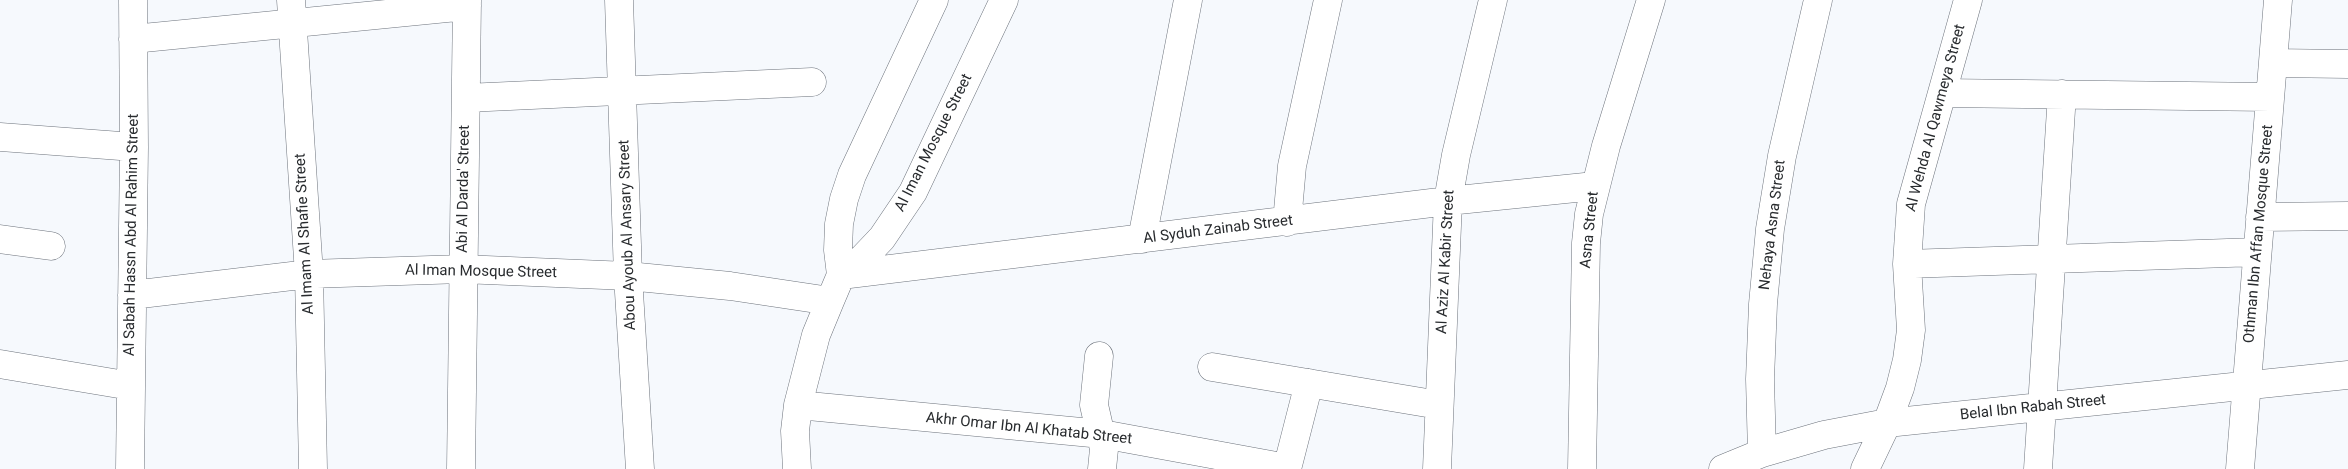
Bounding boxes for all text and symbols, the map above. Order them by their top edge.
street label: Al Wehda Al Qawmeya Street [1902,22,1970,214]
street label: Al Iman Mosque Street [891,71,977,215]
street label: Al Sabah Hassn Abd Al Rahim Street [121,114,143,356]
street label: Othman Ibn Affan Mosque Street [2240,124,2278,344]
street label: Abi Al Darda' Street [454,125,474,253]
street label: Abou Ayoub Al Ansary Street [616,139,640,331]
street label: Al Imam Al Shafie Street [292,153,318,315]
street label: Nehaya Asna Street [1756,159,1790,291]
street label: Al Aziz Al Kabir Street [1433,189,1459,335]
street label: Asna Street [1577,191,1603,269]
street label: Al Syduh Zainab Street [1142,212,1294,248]
street label: Al Iman Mosque Street [405,262,557,282]
street label: Belal Ibn Rabah Street [1959,391,2107,425]
street label: Akhr Omar Ibn Al Khatab Street [925,409,1133,449]

